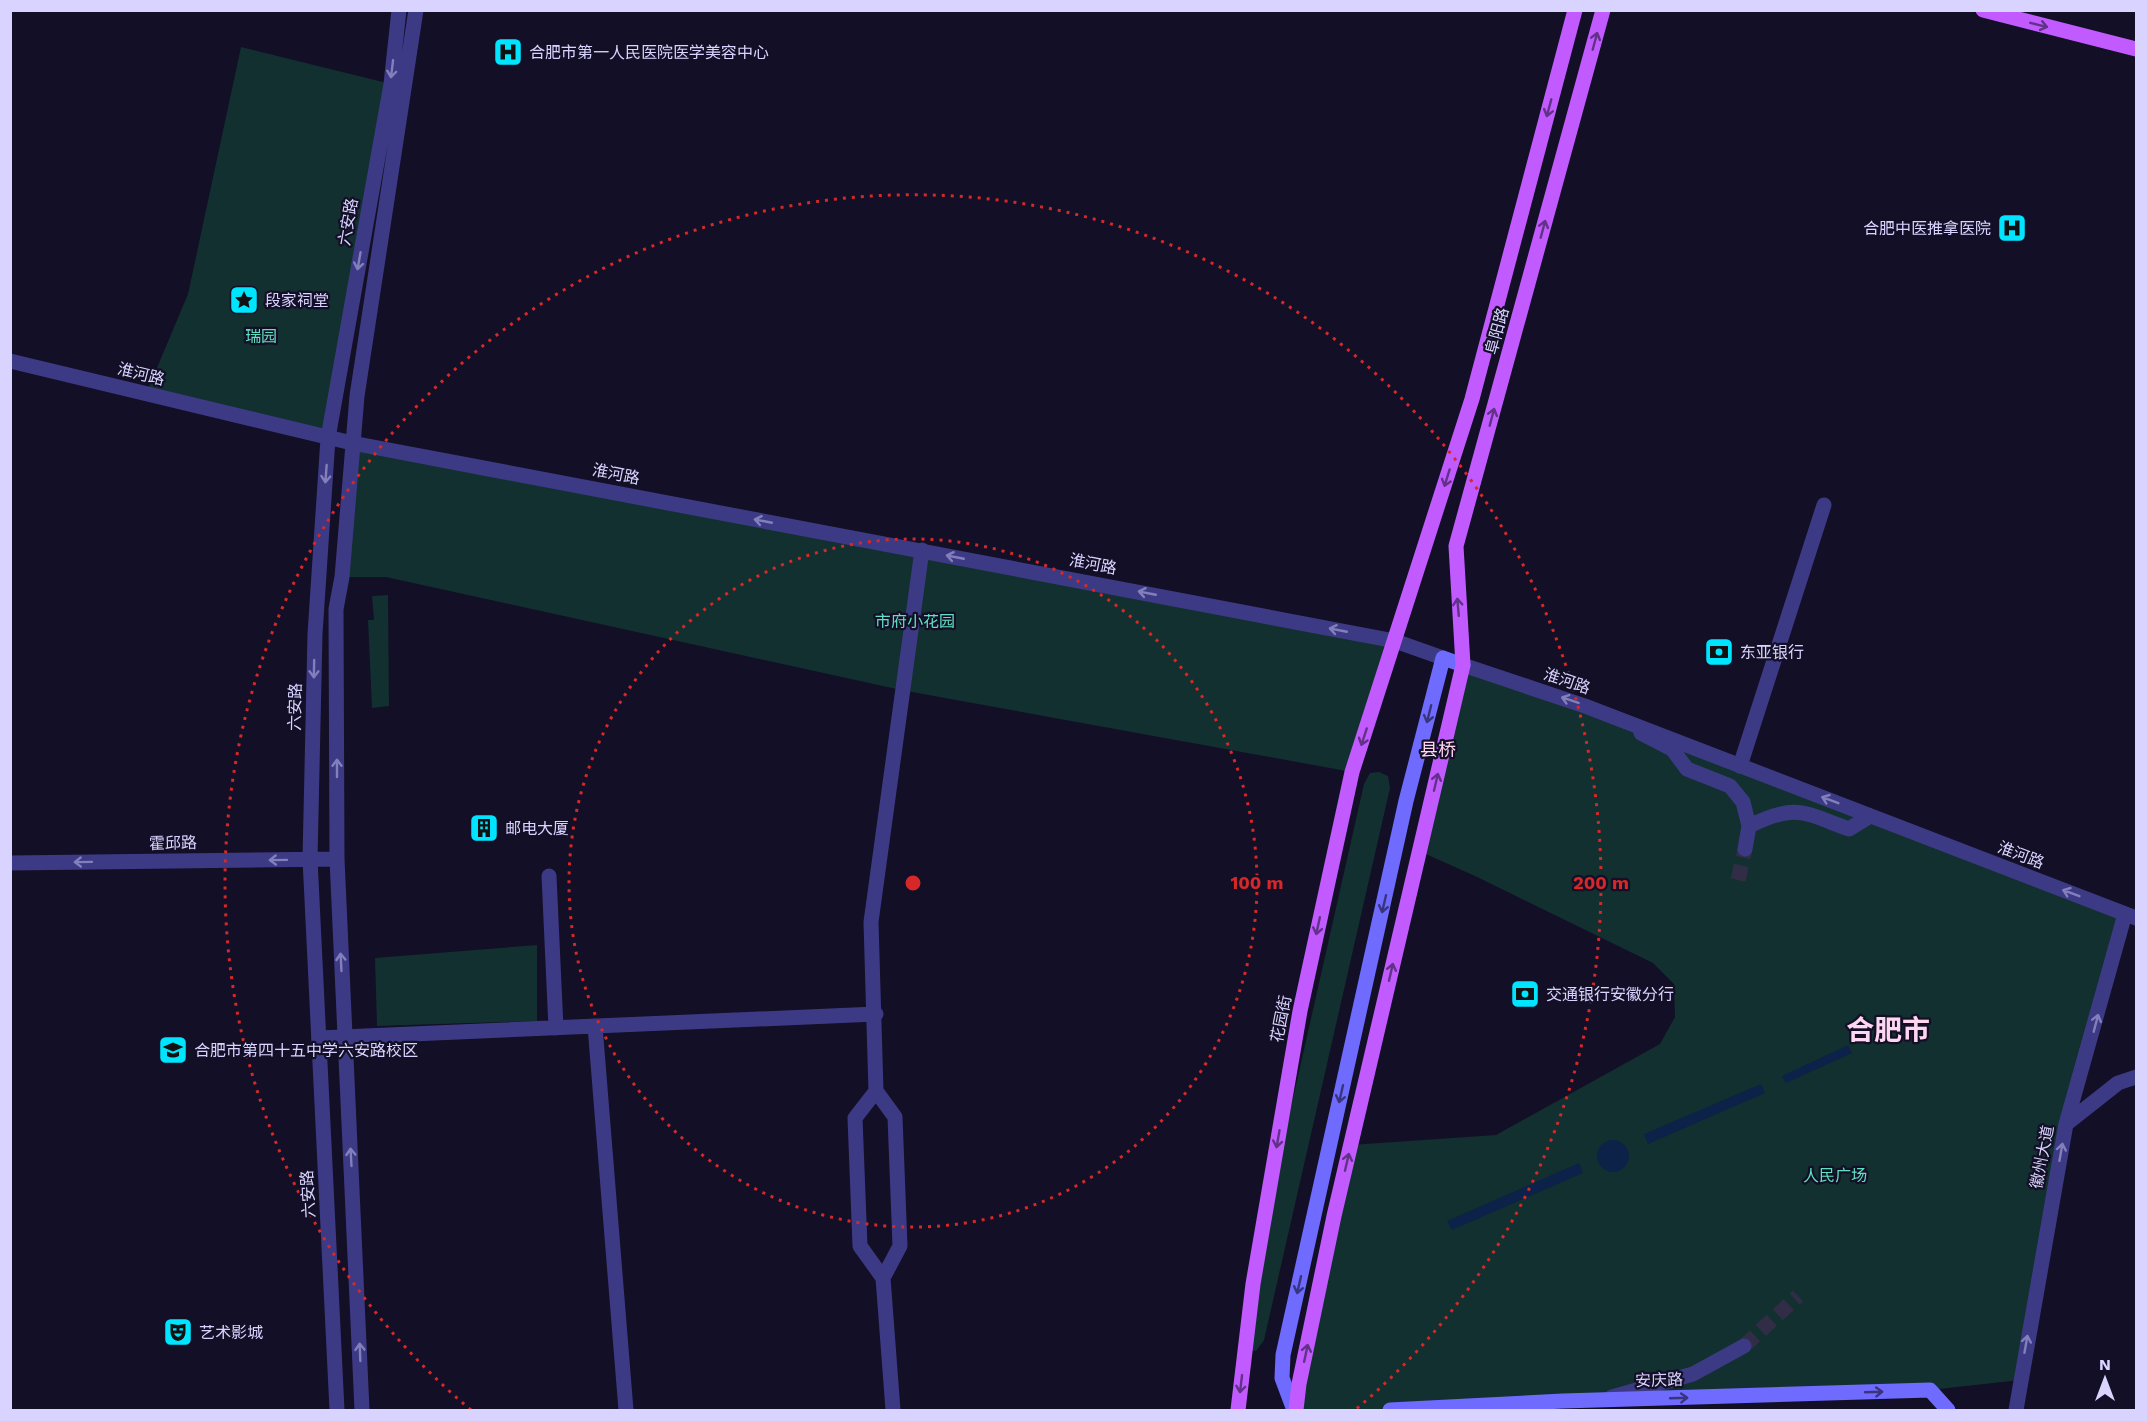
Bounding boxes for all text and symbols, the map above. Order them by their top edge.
one-way arrow [2030,19,2049,31]
one-way arrow [1589,31,1601,50]
hospital icon: 合肥市第一人民医院医学美容中心 [492,36,524,68]
place label: 合肥市第一人民医院医学美容中心 [529,43,769,62]
one-way arrow [387,58,398,78]
one-way arrow [1543,98,1554,117]
street label: 六安路 [334,197,362,247]
hospital icon: 合肥中医推拿医院 [1996,212,2028,244]
place label: 合肥中医推拿医院 [1863,219,1991,238]
one-way arrow [1538,220,1549,239]
one-way arrow [353,250,364,270]
place icon: 段家祠堂 [228,284,260,316]
place label: 段家祠堂 [265,291,329,310]
street label: 阜阳路 [1482,305,1512,357]
park label: 瑞园 [245,327,277,346]
street label: 淮河路 [115,359,167,389]
one-way arrow [1487,408,1498,427]
street label: 淮河路 [591,460,641,488]
one-way arrow [320,463,331,483]
one-way arrow [1441,468,1452,487]
one-way arrow [754,515,774,526]
street label: 淮河路 [1068,550,1118,578]
one-way arrow [946,551,965,562]
one-way arrow [1137,587,1157,598]
one-way arrow [1452,597,1463,617]
park label: 市府小花园 [875,612,955,631]
one-way arrow [1329,624,1348,635]
bank icon: 东亚银行 [1703,636,1735,668]
place label: 东亚银行 [1740,643,1804,662]
one-way arrow [308,658,320,678]
street label: 淮河路 [1541,664,1593,698]
street label: 六安路 [285,683,305,731]
one-way arrow [1561,694,1580,705]
one-way arrow [1422,704,1434,723]
one-way arrow [1358,727,1369,746]
district label: 县桥 [1420,739,1456,760]
one-way arrow [331,758,343,778]
one-way arrow [1430,773,1442,792]
one-way arrow [1821,794,1840,805]
building icon: 邮电大厦 [468,812,500,844]
place label: 邮电大厦 [505,819,569,838]
street label: 霍邱路 [149,833,197,853]
street label: 淮河路 [1995,838,2047,872]
one-way arrow [269,854,289,865]
one-way arrow [74,856,94,867]
text: 100 m [1230,872,1284,893]
text: 200 m [1573,872,1629,893]
centre of rings [903,873,923,893]
one-way arrow [2062,887,2081,898]
one-way arrow [1377,894,1389,913]
one-way arrow [1312,917,1324,936]
one-way arrow [336,953,347,973]
one-way arrow [1386,963,1398,982]
bank icon: 交通银行安徽分行 [1509,978,1541,1010]
place label: 交通银行安徽分行 [1546,985,1674,1004]
street label: 花园街 [1267,994,1295,1044]
district label: 合肥市 [1846,1014,1930,1047]
one-way arrow [2090,1014,2102,1033]
school or university icon: 合肥市第四十五中学六安路校区 [157,1034,189,1066]
place label: 合肥市第四十五中学六安路校区 [194,1041,418,1060]
one-way arrow [1335,1084,1346,1103]
street label: 徽州大道 [2027,1124,2057,1190]
one-way arrow [1272,1128,1283,1148]
one-way arrow [2056,1143,2067,1163]
one-way arrow [345,1148,356,1168]
one-way arrow [1342,1153,1353,1172]
park label: 人民广场 [1803,1166,1867,1185]
street label: 六安路 [297,1170,319,1218]
one-way arrow [1293,1274,1304,1294]
theatre icon: 艺术影城 [162,1316,194,1348]
place label: 艺术影城 [199,1323,263,1342]
one-way arrow [2021,1335,2032,1354]
one-way arrow [354,1343,365,1363]
one-way arrow [1301,1344,1312,1363]
north arrow [2075,1349,2135,1409]
text: N [2099,1355,2111,1374]
street label: 安庆路 [1635,1370,1683,1390]
one-way arrow [1235,1374,1246,1394]
one-way arrow [1864,1386,1884,1397]
one-way arrow [1669,1392,1689,1403]

